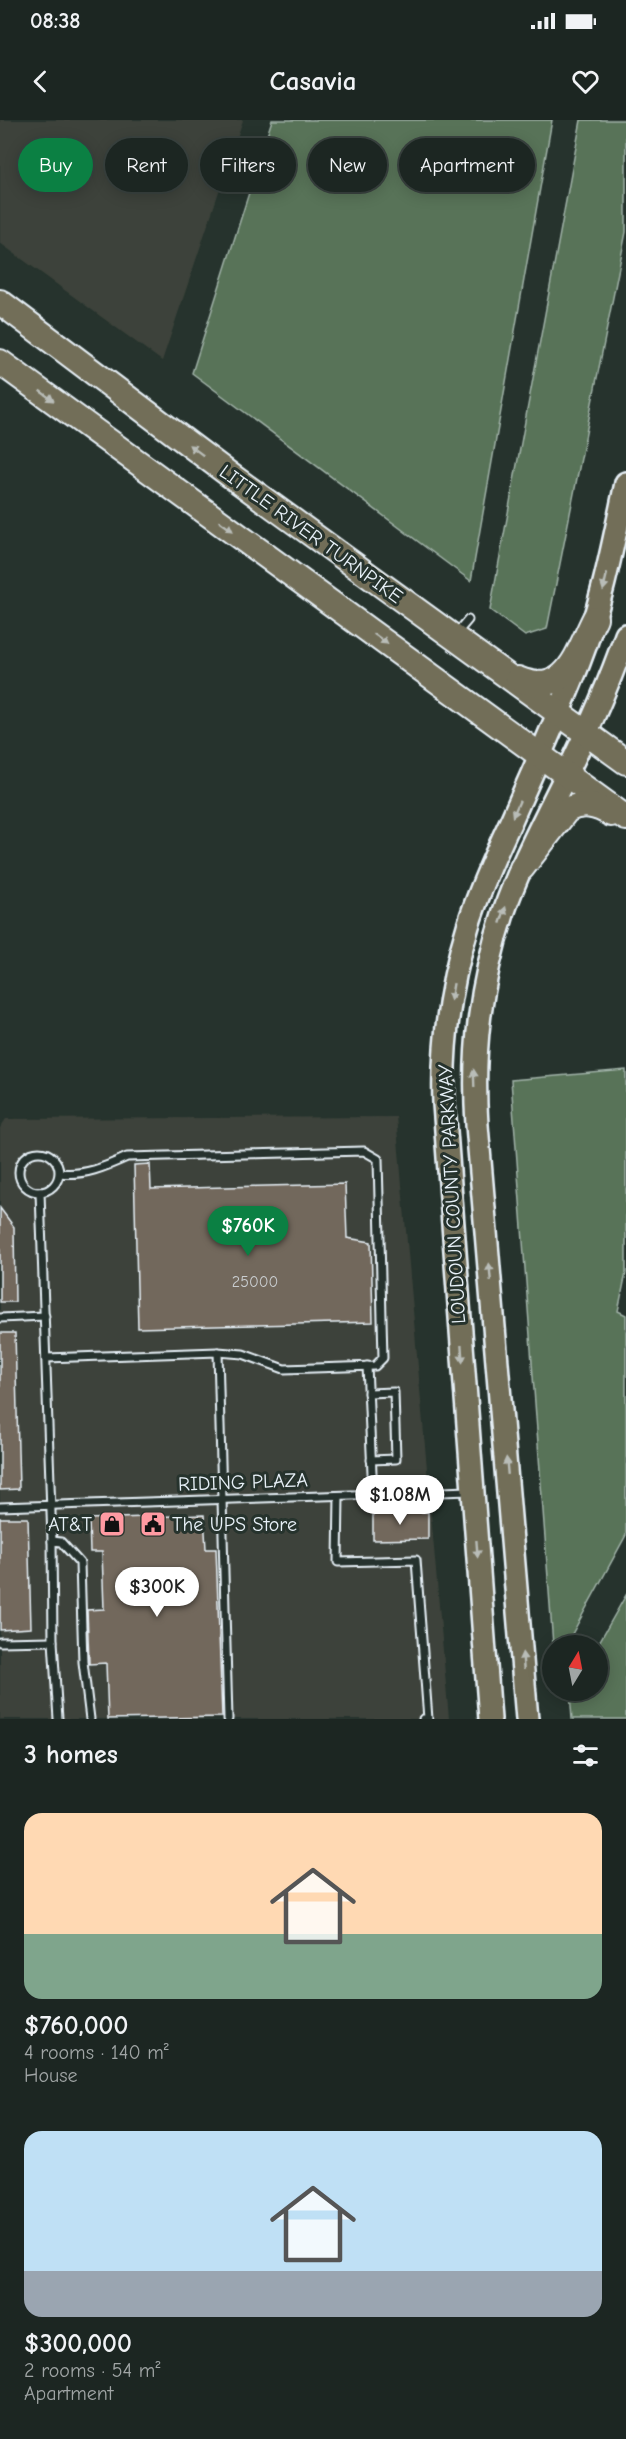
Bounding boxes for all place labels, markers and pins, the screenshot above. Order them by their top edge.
pin: $760K [206,1206,290,1257]
pin: $1.08M [351,1475,449,1526]
shop icon: AT&T [97,1509,127,1539]
public building icon: The UPS Store [138,1509,168,1539]
place label: AT&T [48,1513,93,1536]
place label: The UPS Store [172,1513,297,1536]
pin: $300K [115,1567,199,1618]

